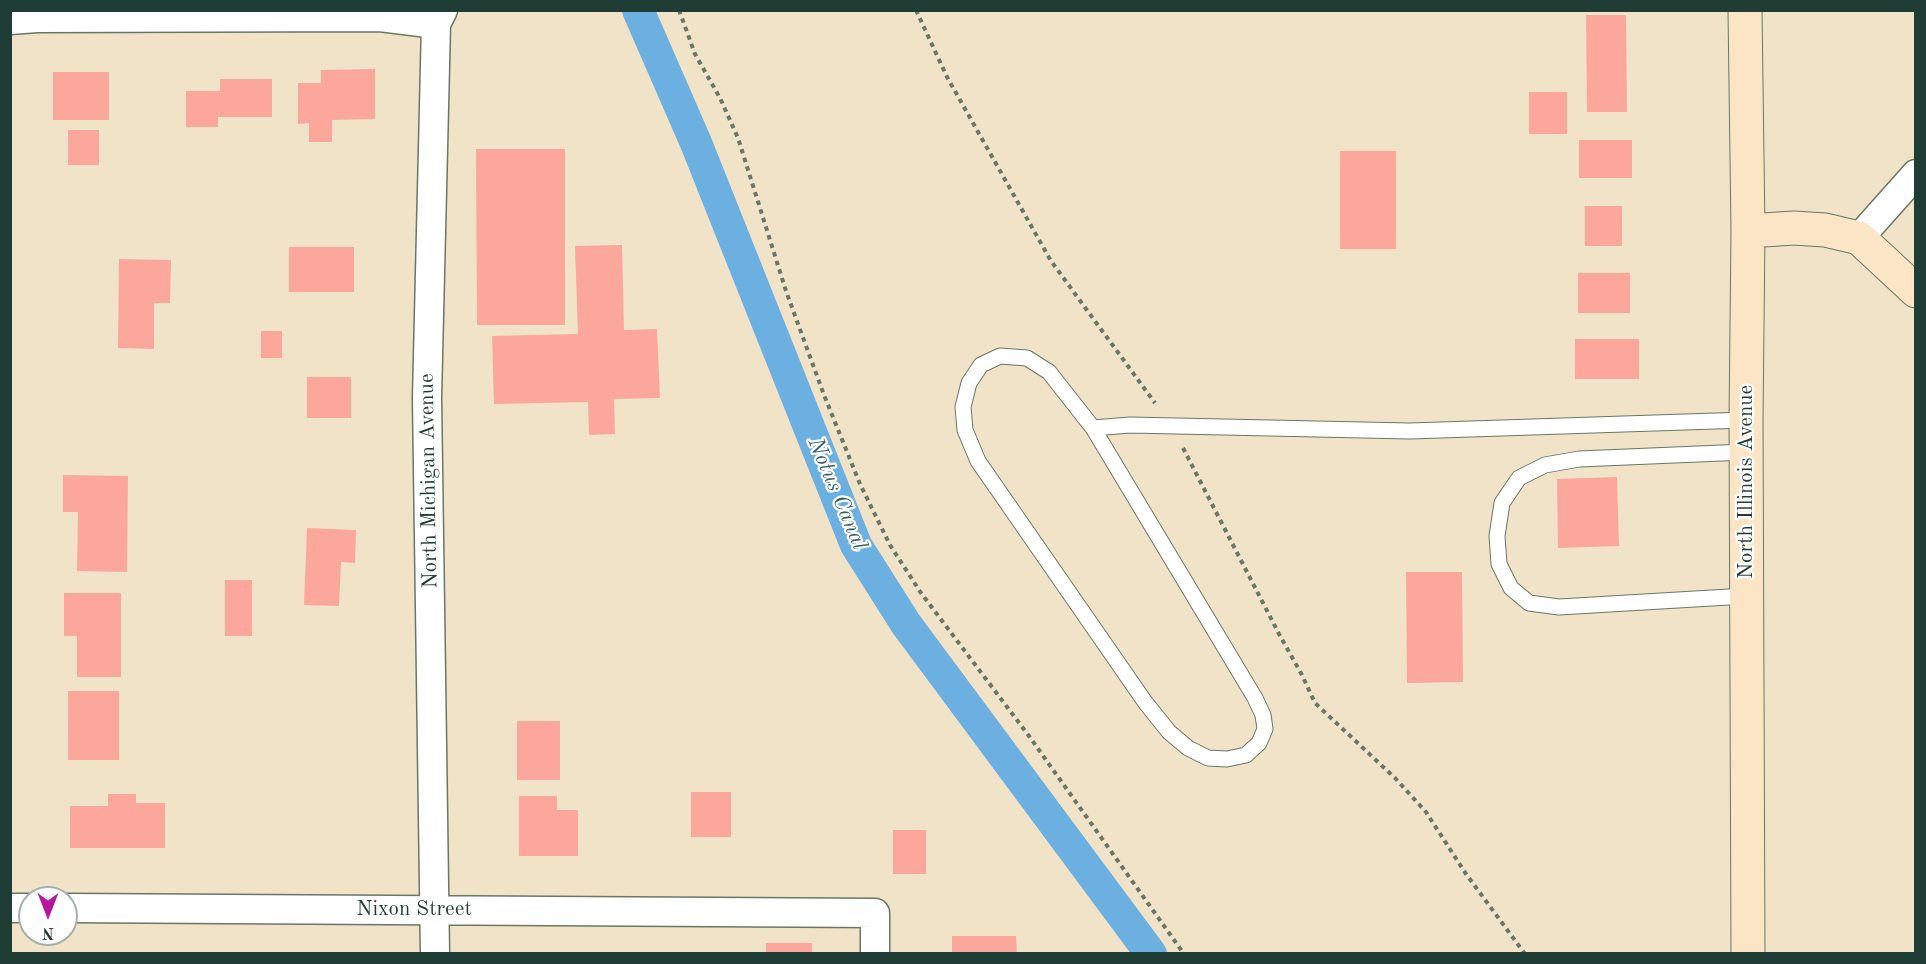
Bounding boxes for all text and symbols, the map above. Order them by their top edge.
street label: North Michigan Avenue [415,373,443,589]
street label: North Illinois Avenue [1733,385,1759,579]
water label: Notus Canal [801,434,873,554]
north arrow [18,886,78,946]
street label: Nixon Street [356,896,472,922]
text: N [42,924,54,940]

